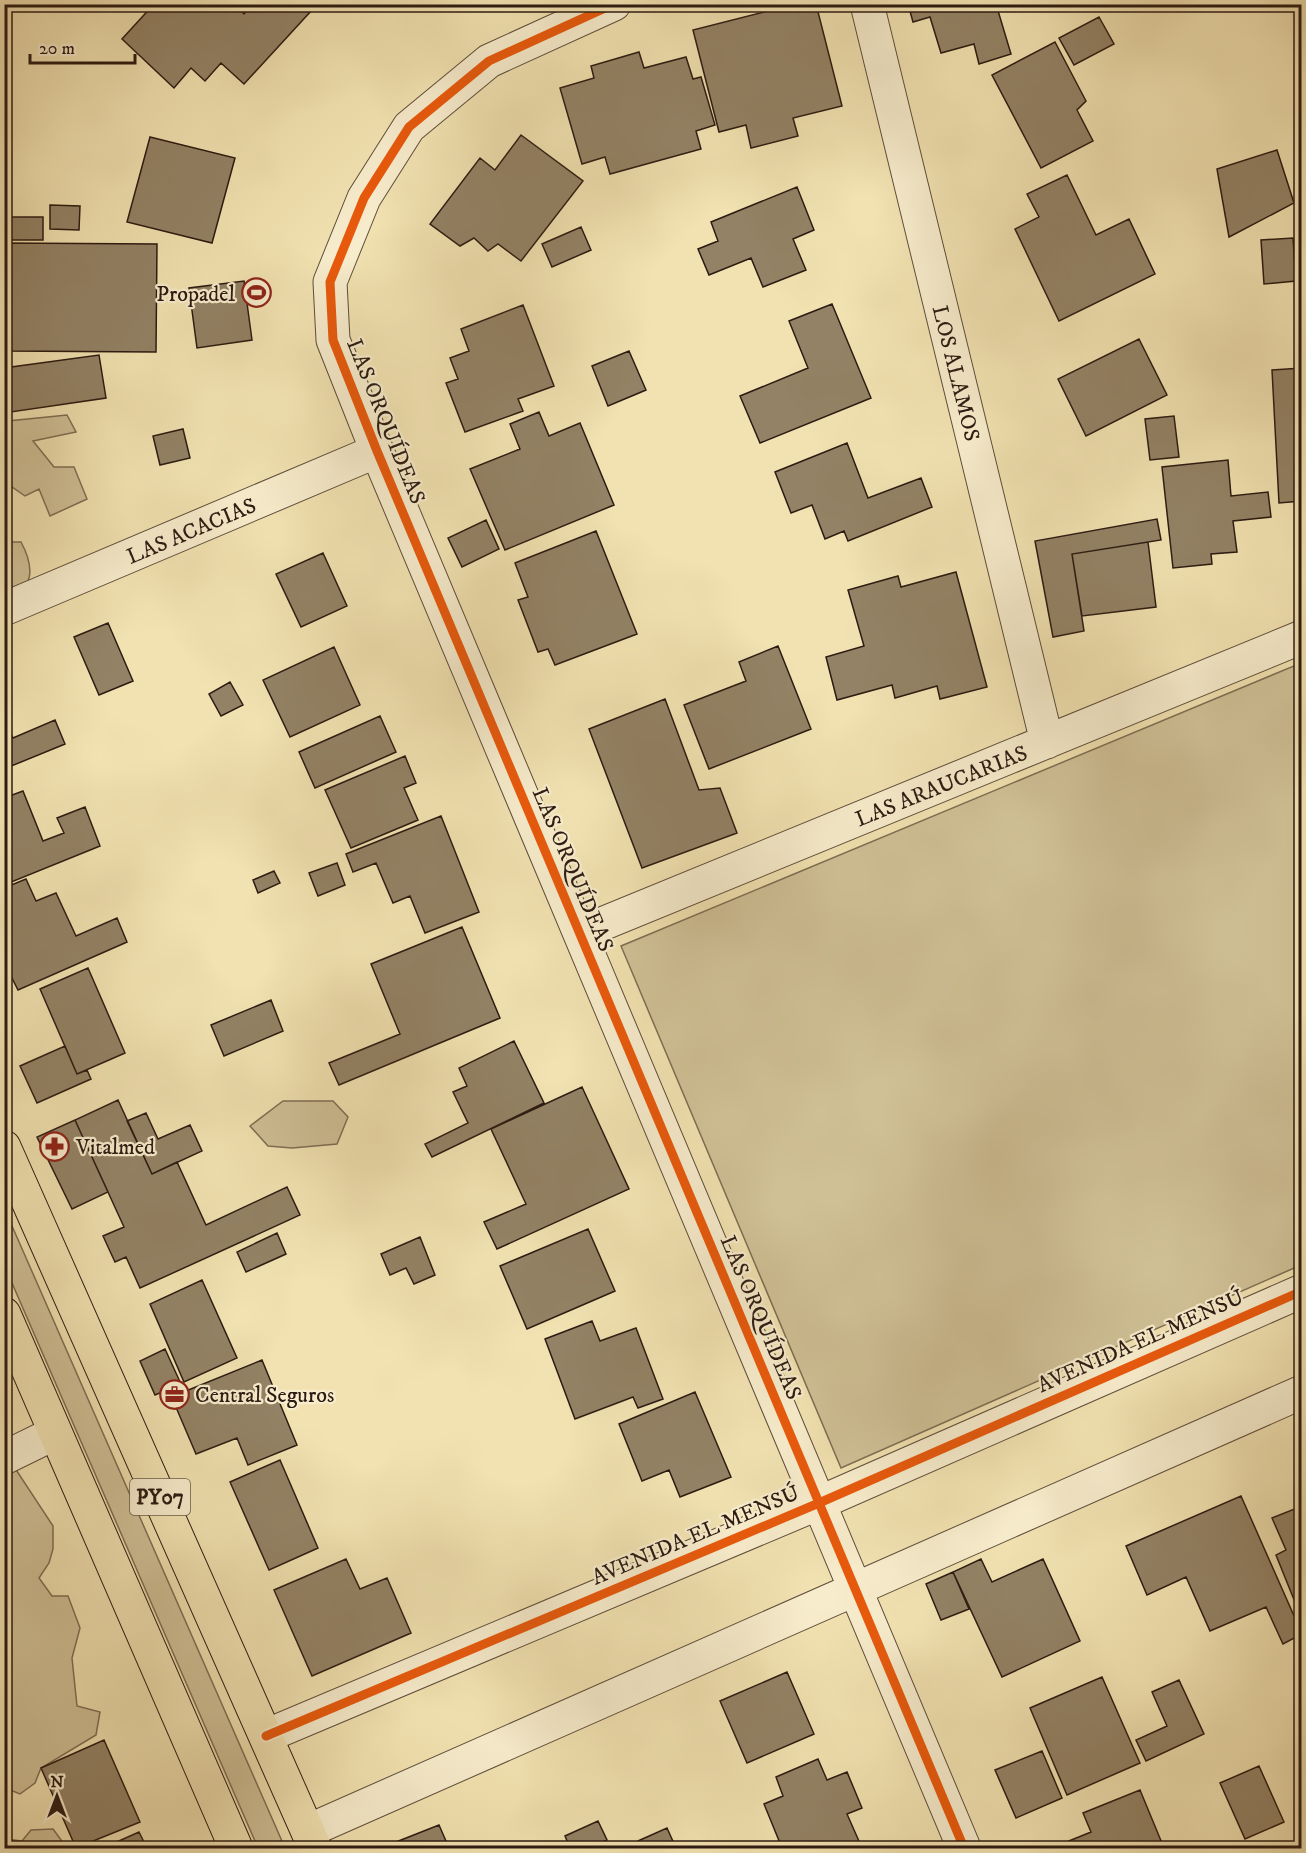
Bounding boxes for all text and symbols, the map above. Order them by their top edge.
scale bar [30,27,135,65]
text: 20 m [39,38,75,60]
sports icon: Propadel [240,277,272,309]
place label: Propadel [156,281,235,308]
street label: LOS ALAMOS [926,303,985,444]
street label: LAS ORQUÍDEAS [340,335,432,508]
street label: LAS ACACIAS [123,492,260,571]
street label: LAS ARAUCARIAS [851,740,1032,833]
street label: LAS ORQUÍDEAS [526,783,620,956]
pharmacy icon: Vitalmed [39,1130,71,1162]
place label: Vitalmed [75,1134,155,1161]
street label: LAS ORQUÍDEAS [714,1231,808,1404]
street label: AVENIDA EL MENSÚ [1033,1283,1248,1399]
office icon: Central Seguros [158,1378,190,1410]
place label: Central Seguros [195,1382,334,1409]
street label: AVENIDA EL MENSÚ [587,1478,804,1591]
road number: PY07 [130,1479,190,1515]
north arrow [27,1766,87,1826]
text: N [50,1772,64,1792]

